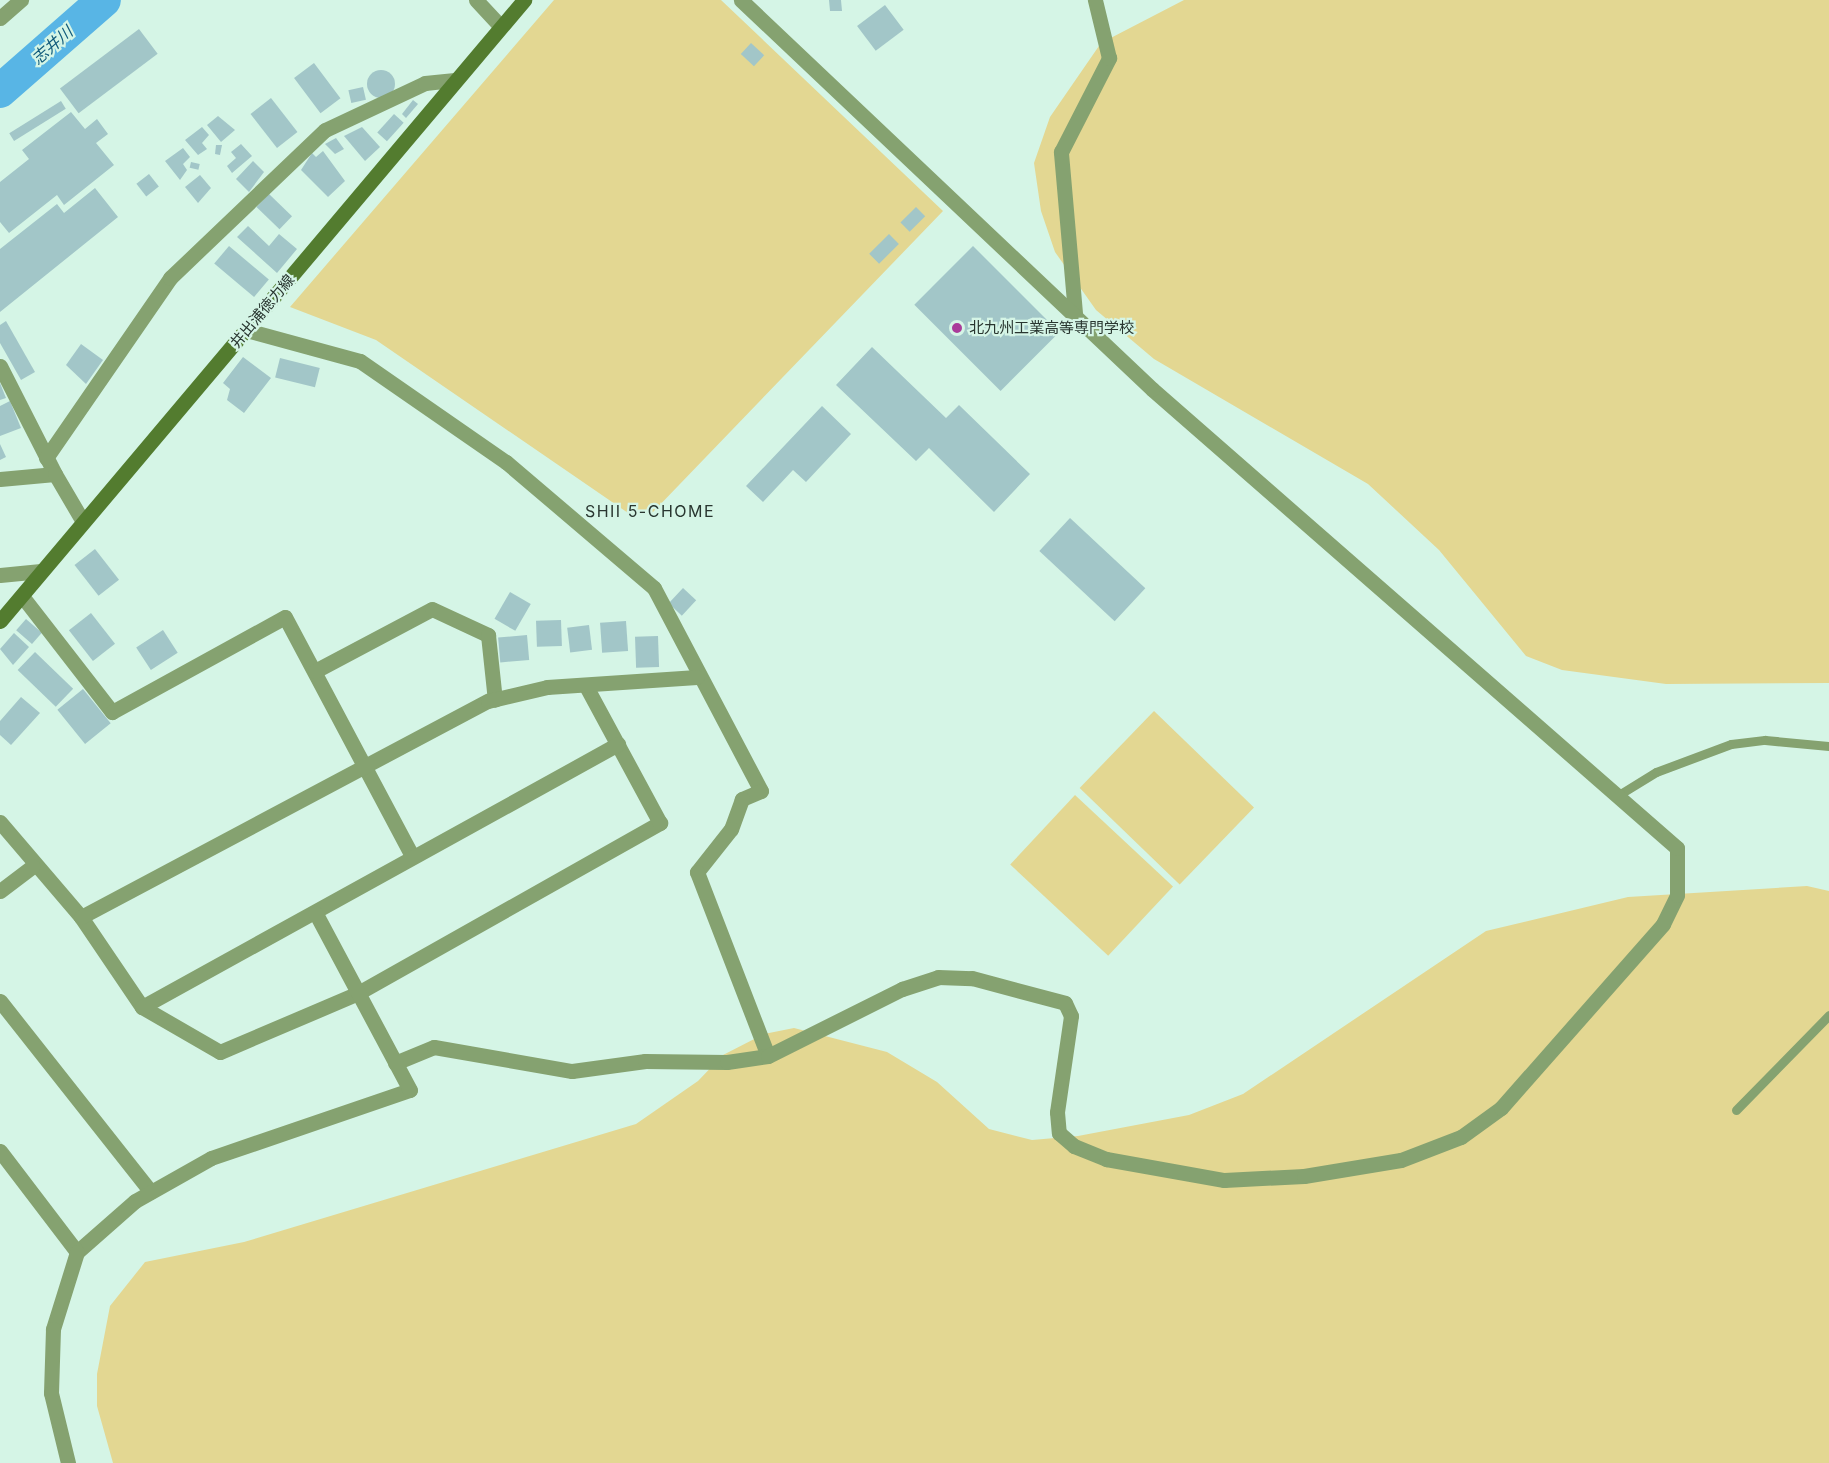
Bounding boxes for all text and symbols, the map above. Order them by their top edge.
water label: 志井川 [28,22,76,68]
street label: 井出浦徳力線 [226,271,298,351]
place label: 北九州工業高等専門学校 [969,319,1134,337]
marker: 北九州工業高等専門学校 [950,321,964,335]
district label: SHII 5-CHOME [585,501,715,521]

